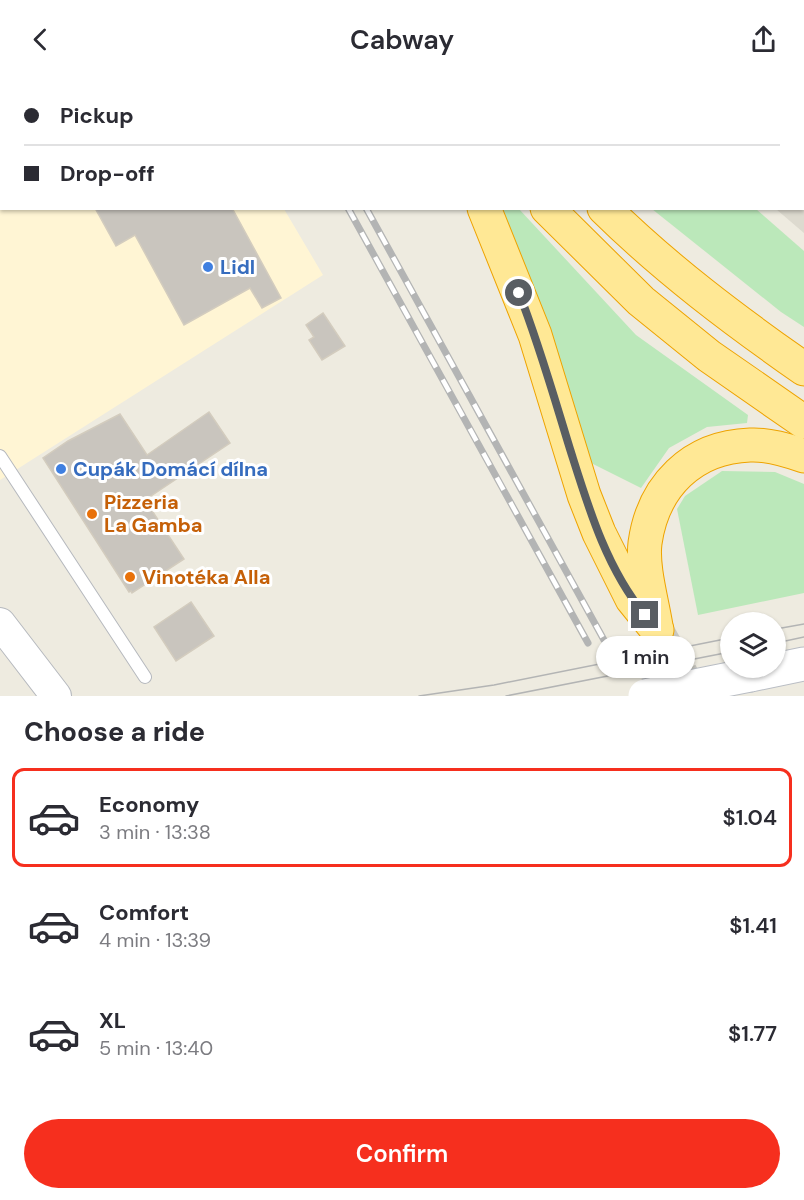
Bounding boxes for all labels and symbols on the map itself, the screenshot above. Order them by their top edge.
place label: Lidl [220,254,255,280]
marker: Lidl [201,260,215,274]
route start [505,279,532,306]
place label: Cupák Domácí dílna [73,456,268,482]
marker: Cupák Domácí dílna [54,462,68,476]
place label: Pizzeria La Gamba [104,489,203,538]
marker: Pizzeria La Gamba [85,507,99,521]
place label: Vinotéka Alla [142,564,270,590]
marker: Vinotéka Alla [123,570,137,584]
route end [631,601,658,628]
callout: 1 min [596,636,694,678]

